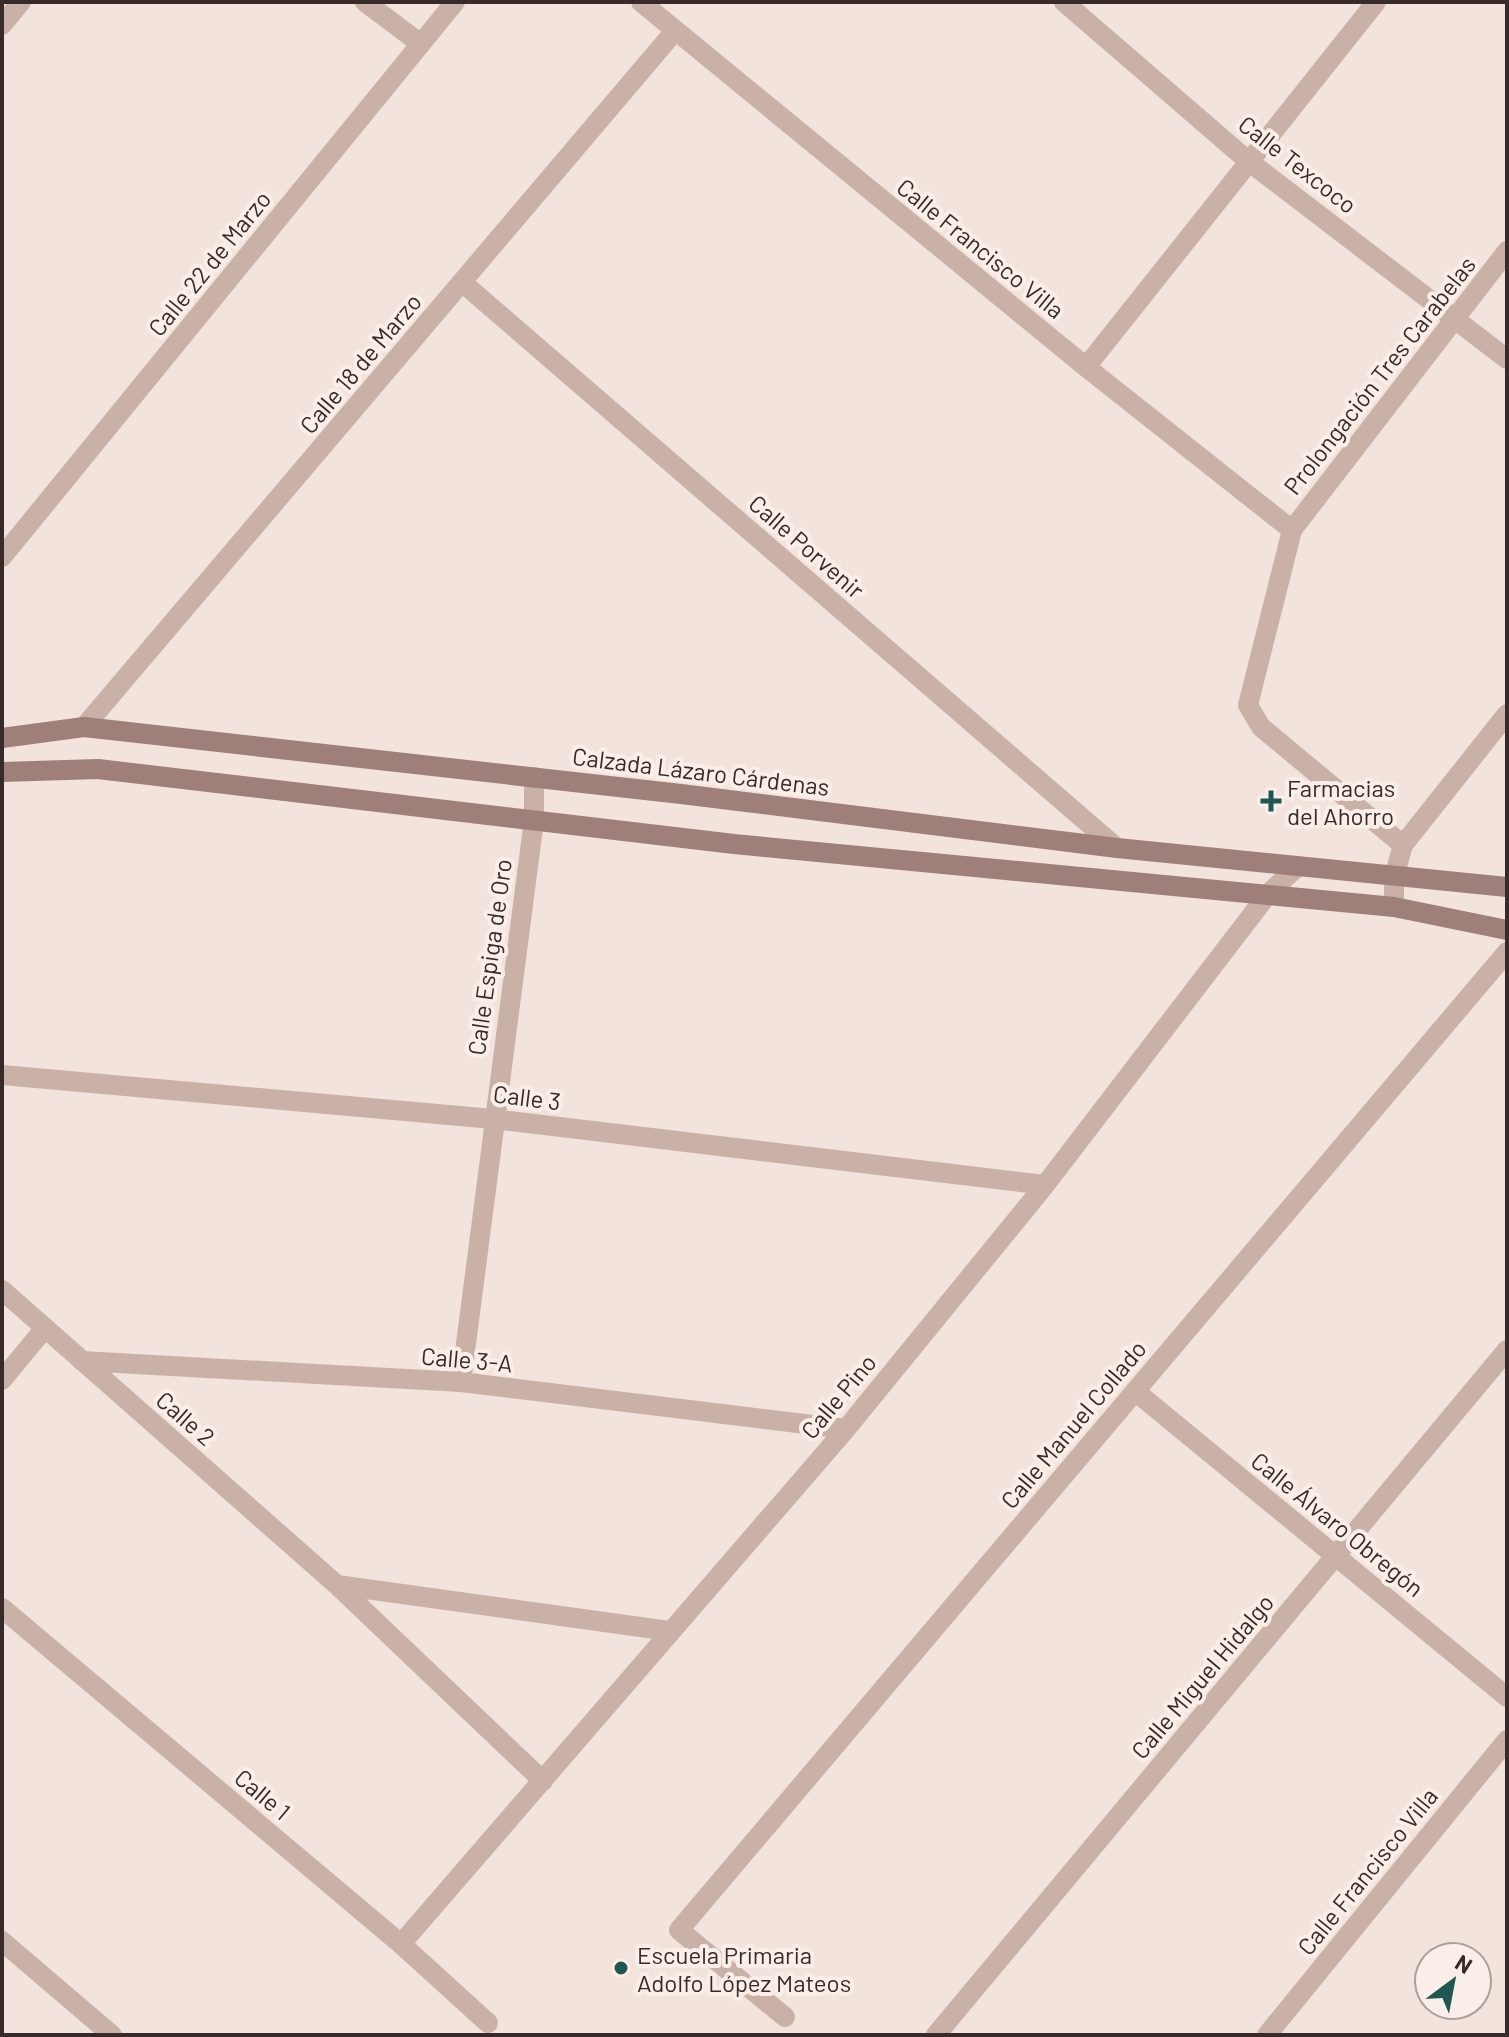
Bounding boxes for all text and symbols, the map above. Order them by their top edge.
street label: Calle Texcoco [1233,109,1363,219]
street label: Calle Francisco Villa [892,172,1070,324]
street label: Calle 22 de Marzo [142,185,276,341]
street label: Prolongación Tres Carabelas [1277,250,1481,500]
street label: Calle 18 de Marzo [293,287,427,439]
street label: Calle Porvenir [743,488,871,604]
street label: Calzada Lázaro Cárdenas [571,741,831,801]
place label: Farmacias del Ahorro [1287,773,1395,830]
marker: Farmacias del Ahorro [1262,792,1280,810]
street label: Calle Espiga de Oro [461,857,517,1057]
street label: Calle 3 [492,1078,562,1116]
street label: Calle Manuel Collado [994,1334,1152,1514]
street label: Calle 3-A [420,1341,514,1377]
street label: Calle Pino [794,1348,882,1444]
street label: Calle 2 [151,1385,221,1451]
street label: Calle Álvaro Obregón [1246,1446,1430,1602]
street label: Calle Miguel Hidalgo [1125,1588,1279,1764]
street label: Calle 1 [229,1762,297,1826]
street label: Calle Francisco Villa [1291,1782,1443,1960]
place label: Escuela Primaria Adolfo López Mateos [637,1940,851,1997]
north arrow [1413,1941,1493,2021]
text: N [1451,1948,1477,1978]
marker: Escuela Primaria Adolfo López Mateos [612,1959,630,1977]

